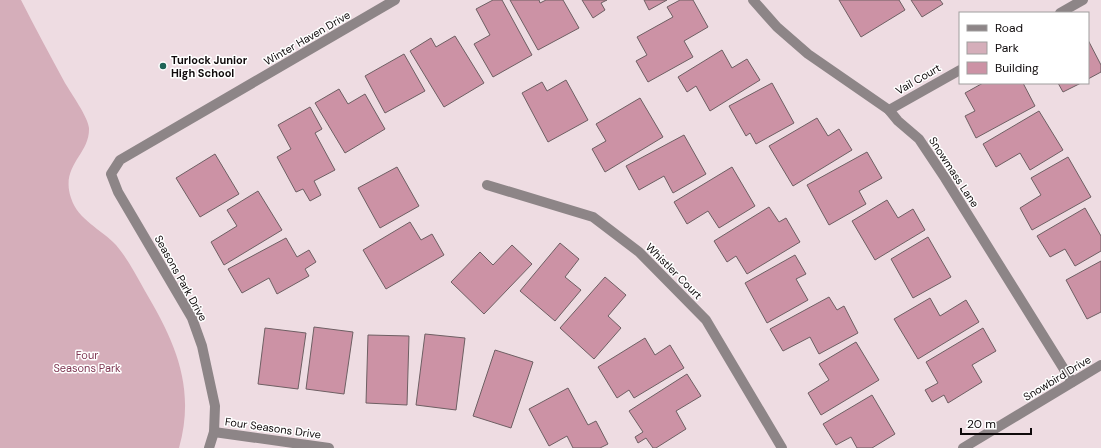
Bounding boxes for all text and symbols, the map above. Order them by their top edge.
street label: Winter Haven Drive [261,8,353,68]
legend [959,12,1089,84]
text: Road [995,20,1023,36]
text: Park [995,40,1019,56]
place label: Turlock Junior High School [171,53,248,80]
street label: Vail Court [893,60,943,98]
text: Building [995,60,1039,76]
marker: Turlock Junior High School [158,61,168,71]
street label: Snowmass Lane [926,134,982,210]
street label: Seasons Park Drive [152,233,210,323]
street label: Whistler Court [643,240,705,302]
park label: Four Seasons Park [53,348,121,375]
street label: Snowbird Drive [1021,352,1093,404]
scale bar [961,410,1031,436]
street label: Four Seasons Drive [224,414,322,442]
text: 20 m [967,416,996,432]

